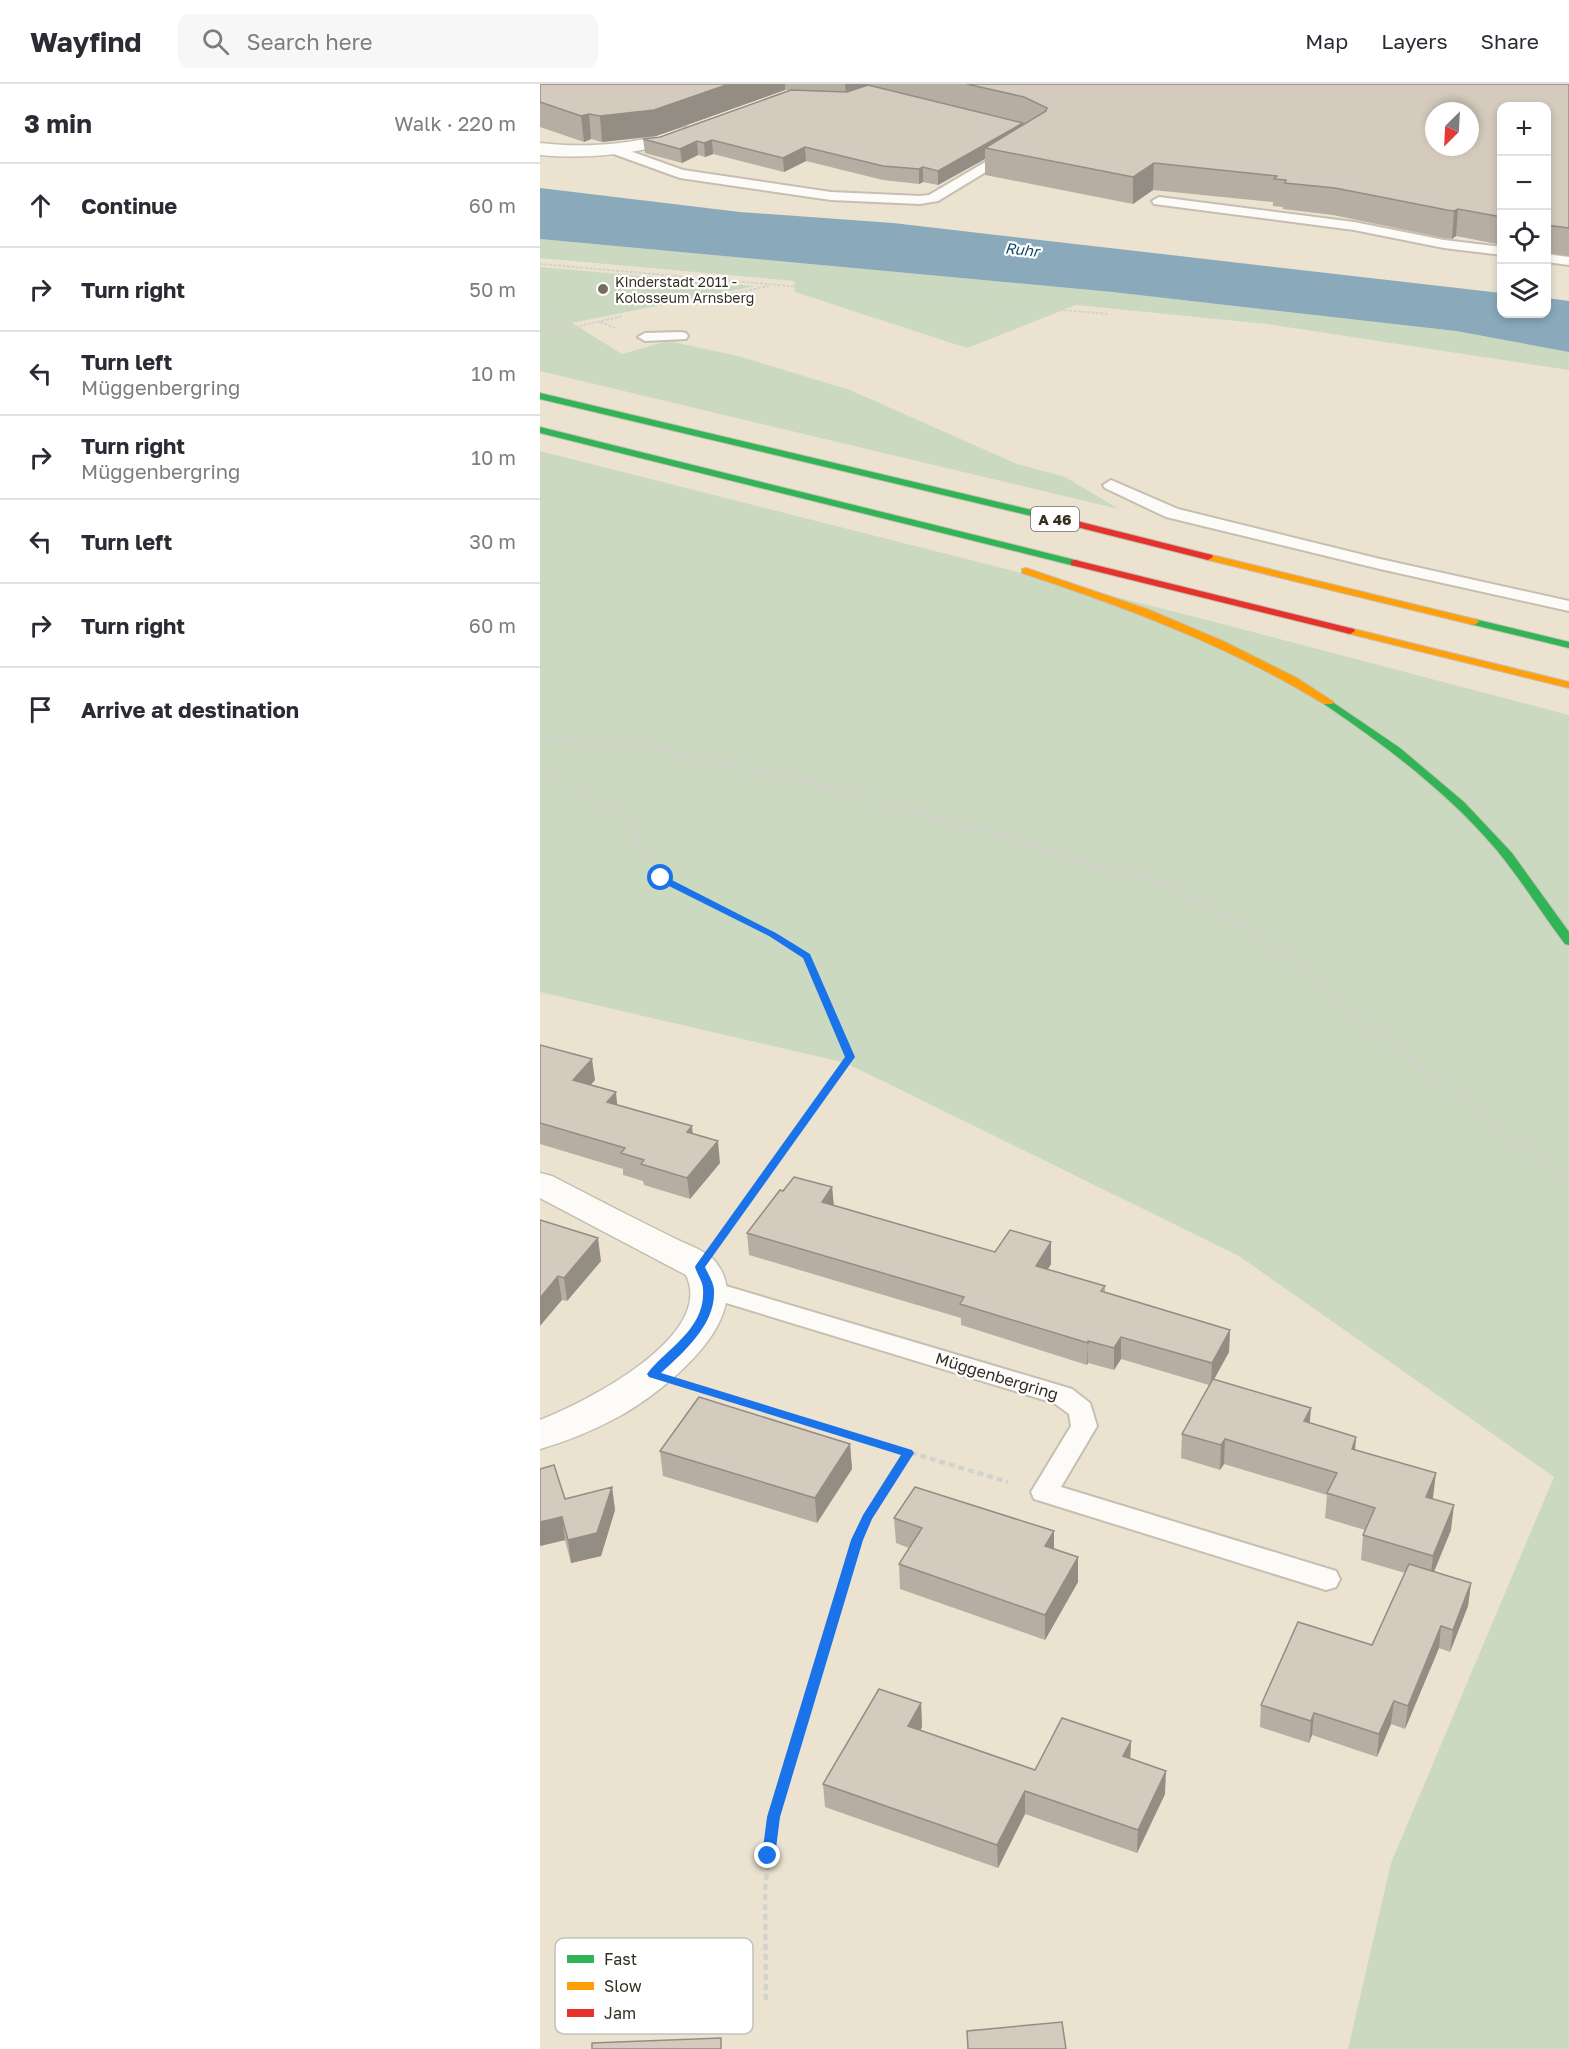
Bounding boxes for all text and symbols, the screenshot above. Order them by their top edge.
search box [178,14,598,68]
text: Wayfind [30,25,142,58]
icon: search [199,25,232,58]
text: Search here [247,28,373,55]
text: Map [1305,28,1348,54]
text: Layers [1381,28,1448,54]
text: Share [1481,28,1539,54]
north arrow [1425,102,1479,156]
map controls [1497,102,1551,318]
button: + [1497,102,1551,156]
text: 3 min [24,108,92,139]
text: Walk · 220 m [394,111,516,135]
button: − [1497,156,1551,210]
icon: ahead [24,189,57,222]
text: Continue [81,192,177,219]
text: 60 m [469,193,516,217]
button: locate [1497,210,1551,264]
water label: Ruhr [1004,238,1042,260]
button: layers [1497,264,1551,318]
icon: right [24,273,57,306]
place label: Kinderstadt 2011 - Kolosseum Arnsberg [615,273,754,306]
text: Turn right [81,276,185,303]
text: 50 m [469,277,516,301]
marker: Kinderstadt 2011 - Kolosseum Arnsberg [596,282,610,296]
text: Turn left [81,348,172,375]
icon: left [24,357,57,390]
text: 10 m [471,361,516,385]
text: Müggenbergring [81,375,240,399]
text: Turn right [81,432,185,459]
icon: right [24,441,57,474]
text: 10 m [471,445,516,469]
text: Müggenbergring [81,459,240,483]
road number: A 46 [1031,507,1079,531]
icon: left [24,525,57,558]
text: Turn left [81,528,172,555]
text: 30 m [469,529,516,553]
icon: right [24,609,57,642]
text: Turn right [81,612,185,639]
text: 60 m [469,613,516,637]
icon: arrive [24,693,57,726]
text: Arrive at destination [81,696,299,723]
route start [647,864,673,890]
street label: Müggenbergring [933,1348,1061,1404]
route end [754,1842,780,1868]
legend [555,1938,753,2034]
text: Fast [604,1949,637,1969]
text: Slow [604,1976,642,1996]
text: Jam [604,2003,636,2023]

